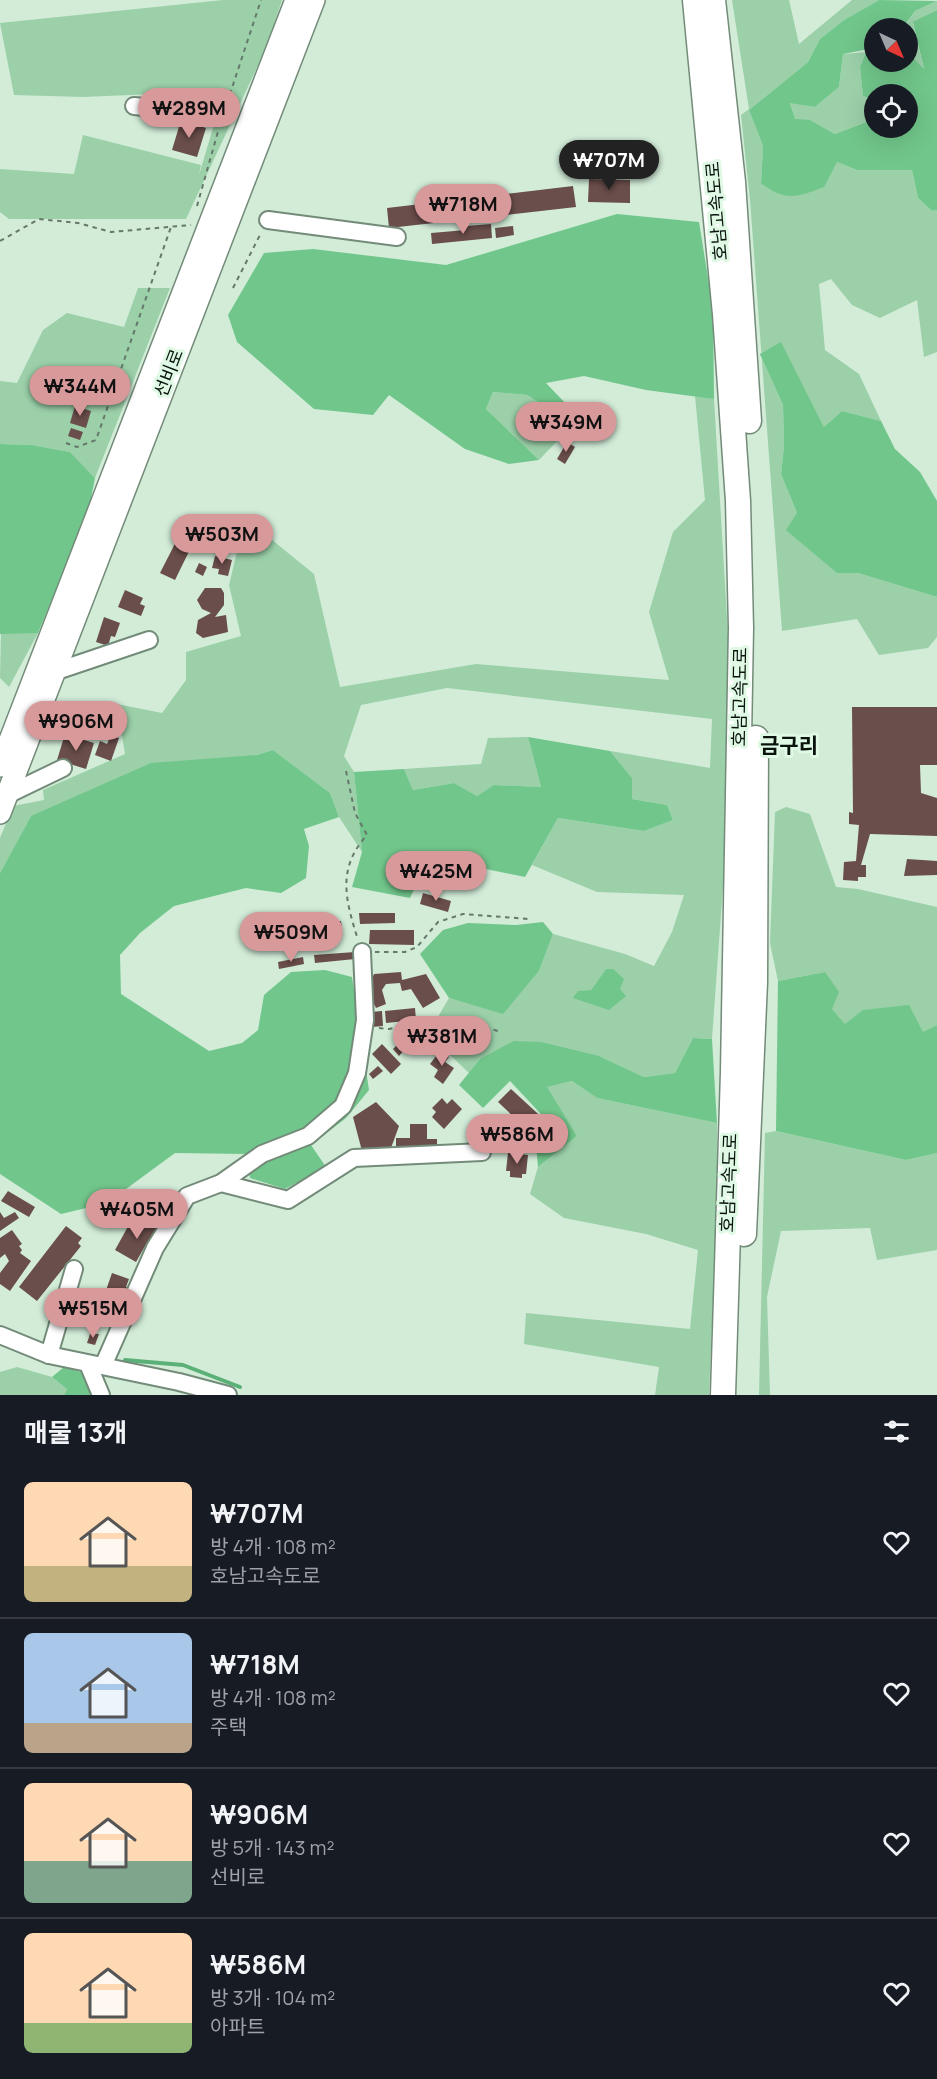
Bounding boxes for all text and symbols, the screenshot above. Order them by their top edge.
north arrow [864,18,918,72]
map controls [864,18,918,138]
button: locate [864,84,918,138]
pin: ₩289M [147,88,231,139]
text: ₩289M [152,94,226,121]
pin: ₩707M [567,140,651,191]
text: ₩707M [573,146,645,173]
street label: 호남고속도로 [700,161,732,262]
pin: ₩718M [421,184,505,235]
text: ₩718M [428,190,498,217]
street label: 선비로 [148,345,188,400]
pin: ₩344M [38,366,122,417]
text: ₩344M [43,372,117,399]
pin: ₩349M [524,402,608,453]
text: ₩349M [529,408,603,435]
pin: ₩503M [180,514,264,565]
text: ₩503M [185,520,259,547]
street label: 호남고속도로 [726,647,752,747]
pin: ₩906M [34,701,118,752]
text: ₩906M [38,707,114,734]
district label: 금구리 [760,731,818,759]
pin: ₩425M [394,851,478,902]
text: ₩425M [399,857,473,884]
pin: ₩509M [249,912,333,963]
text: ₩509M [254,918,328,945]
pin: ₩381M [400,1016,484,1067]
text: ₩381M [407,1022,477,1049]
pin: ₩586M [475,1114,559,1165]
text: ₩586M [480,1120,554,1147]
street label: 호남고속도로 [714,1133,742,1233]
pin: ₩405M [95,1189,179,1240]
text: ₩405M [100,1195,174,1222]
pin: ₩515M [51,1288,135,1339]
text: ₩515M [58,1294,128,1321]
text: 매물 13개 [24,1414,127,1450]
icon: filters [880,1415,913,1448]
text: ₩707M [210,1495,303,1531]
icon: home [72,1506,144,1578]
icon: heart [880,1526,913,1559]
text: 방 4개 · 108 m² [210,1533,336,1560]
text: 호남고속도로 [210,1562,320,1589]
text: ₩718M [210,1646,300,1682]
icon: home [72,1657,144,1729]
icon: heart [880,1677,913,1710]
text: 방 4개 · 108 m² [210,1684,336,1711]
text: 주택 [210,1713,247,1740]
text: ₩906M [210,1796,308,1832]
icon: home [72,1807,144,1879]
icon: heart [880,1827,913,1860]
text: 방 5개 · 143 m² [210,1834,335,1861]
text: 선비로 [210,1863,265,1890]
text: ₩586M [210,1946,306,1982]
icon: home [72,1957,144,2029]
icon: heart [880,1977,913,2010]
text: 방 3개 · 104 m² [210,1984,335,2011]
text: 아파트 [210,2013,265,2040]

